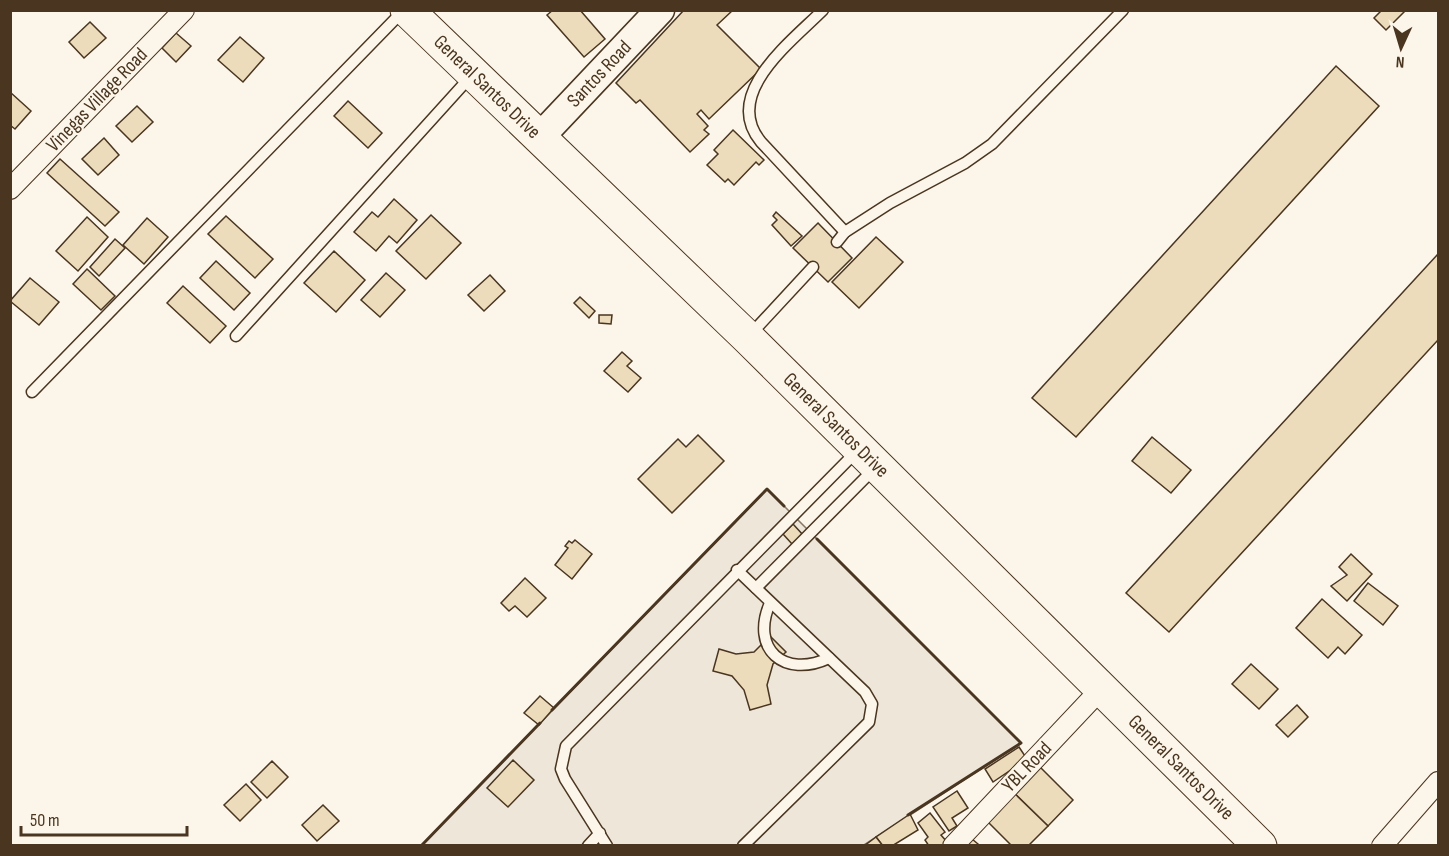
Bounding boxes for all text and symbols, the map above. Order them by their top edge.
north arrow [1371,18,1431,78]
street label: General Santos Drive [428,30,546,144]
street label: Santos Road [562,36,637,112]
street label: Vinegas Village Road [41,43,153,157]
text: N [1395,52,1405,71]
street label: General Santos Drive [778,368,894,483]
street label: General Santos Drive [1123,710,1239,825]
street label: YBL Road [997,737,1057,797]
scale bar [21,799,188,837]
text: 50 m [30,810,60,831]

